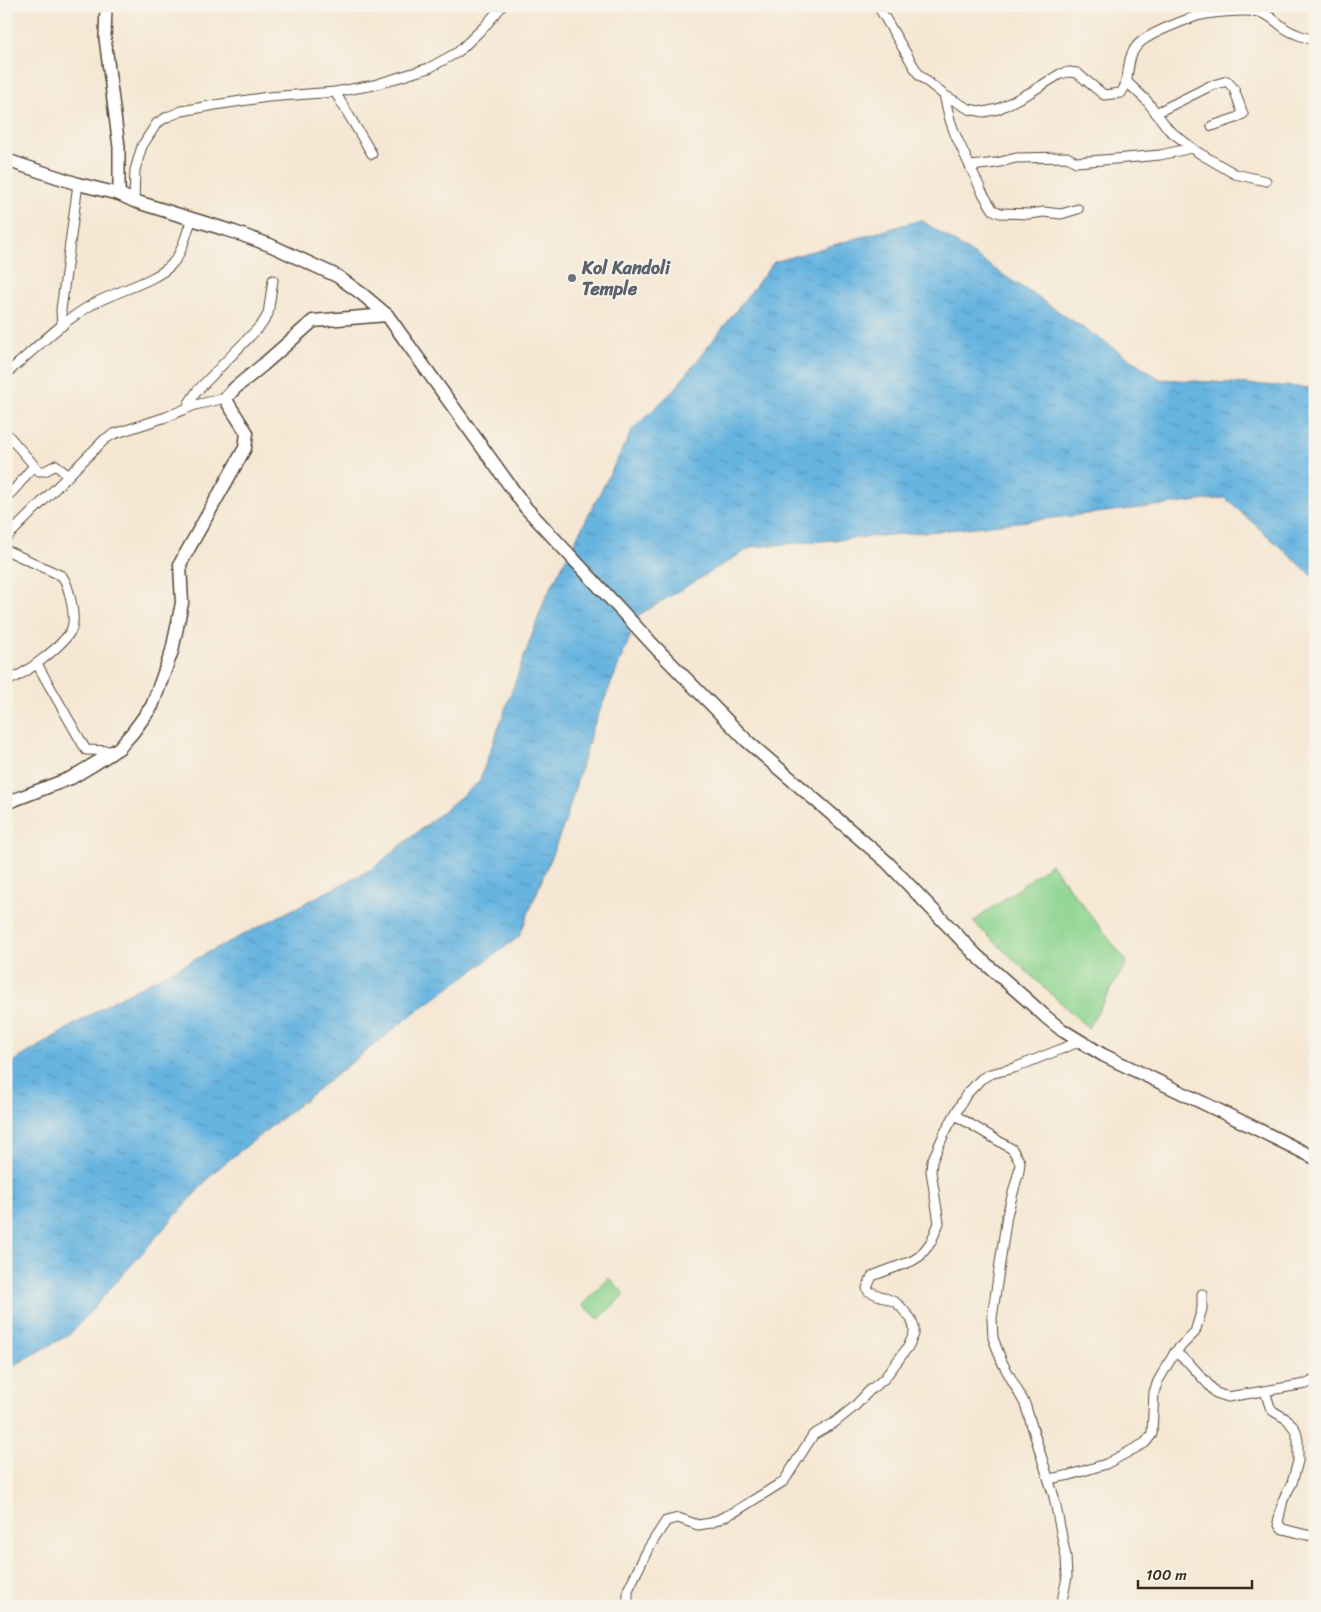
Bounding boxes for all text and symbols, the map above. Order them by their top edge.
place label: Kol Kandoli Temple [581,252,671,305]
marker: Kol Kandoli Temple [566,272,578,284]
scale bar [1138,1557,1252,1589]
text: 100 m [1146,1562,1187,1588]

